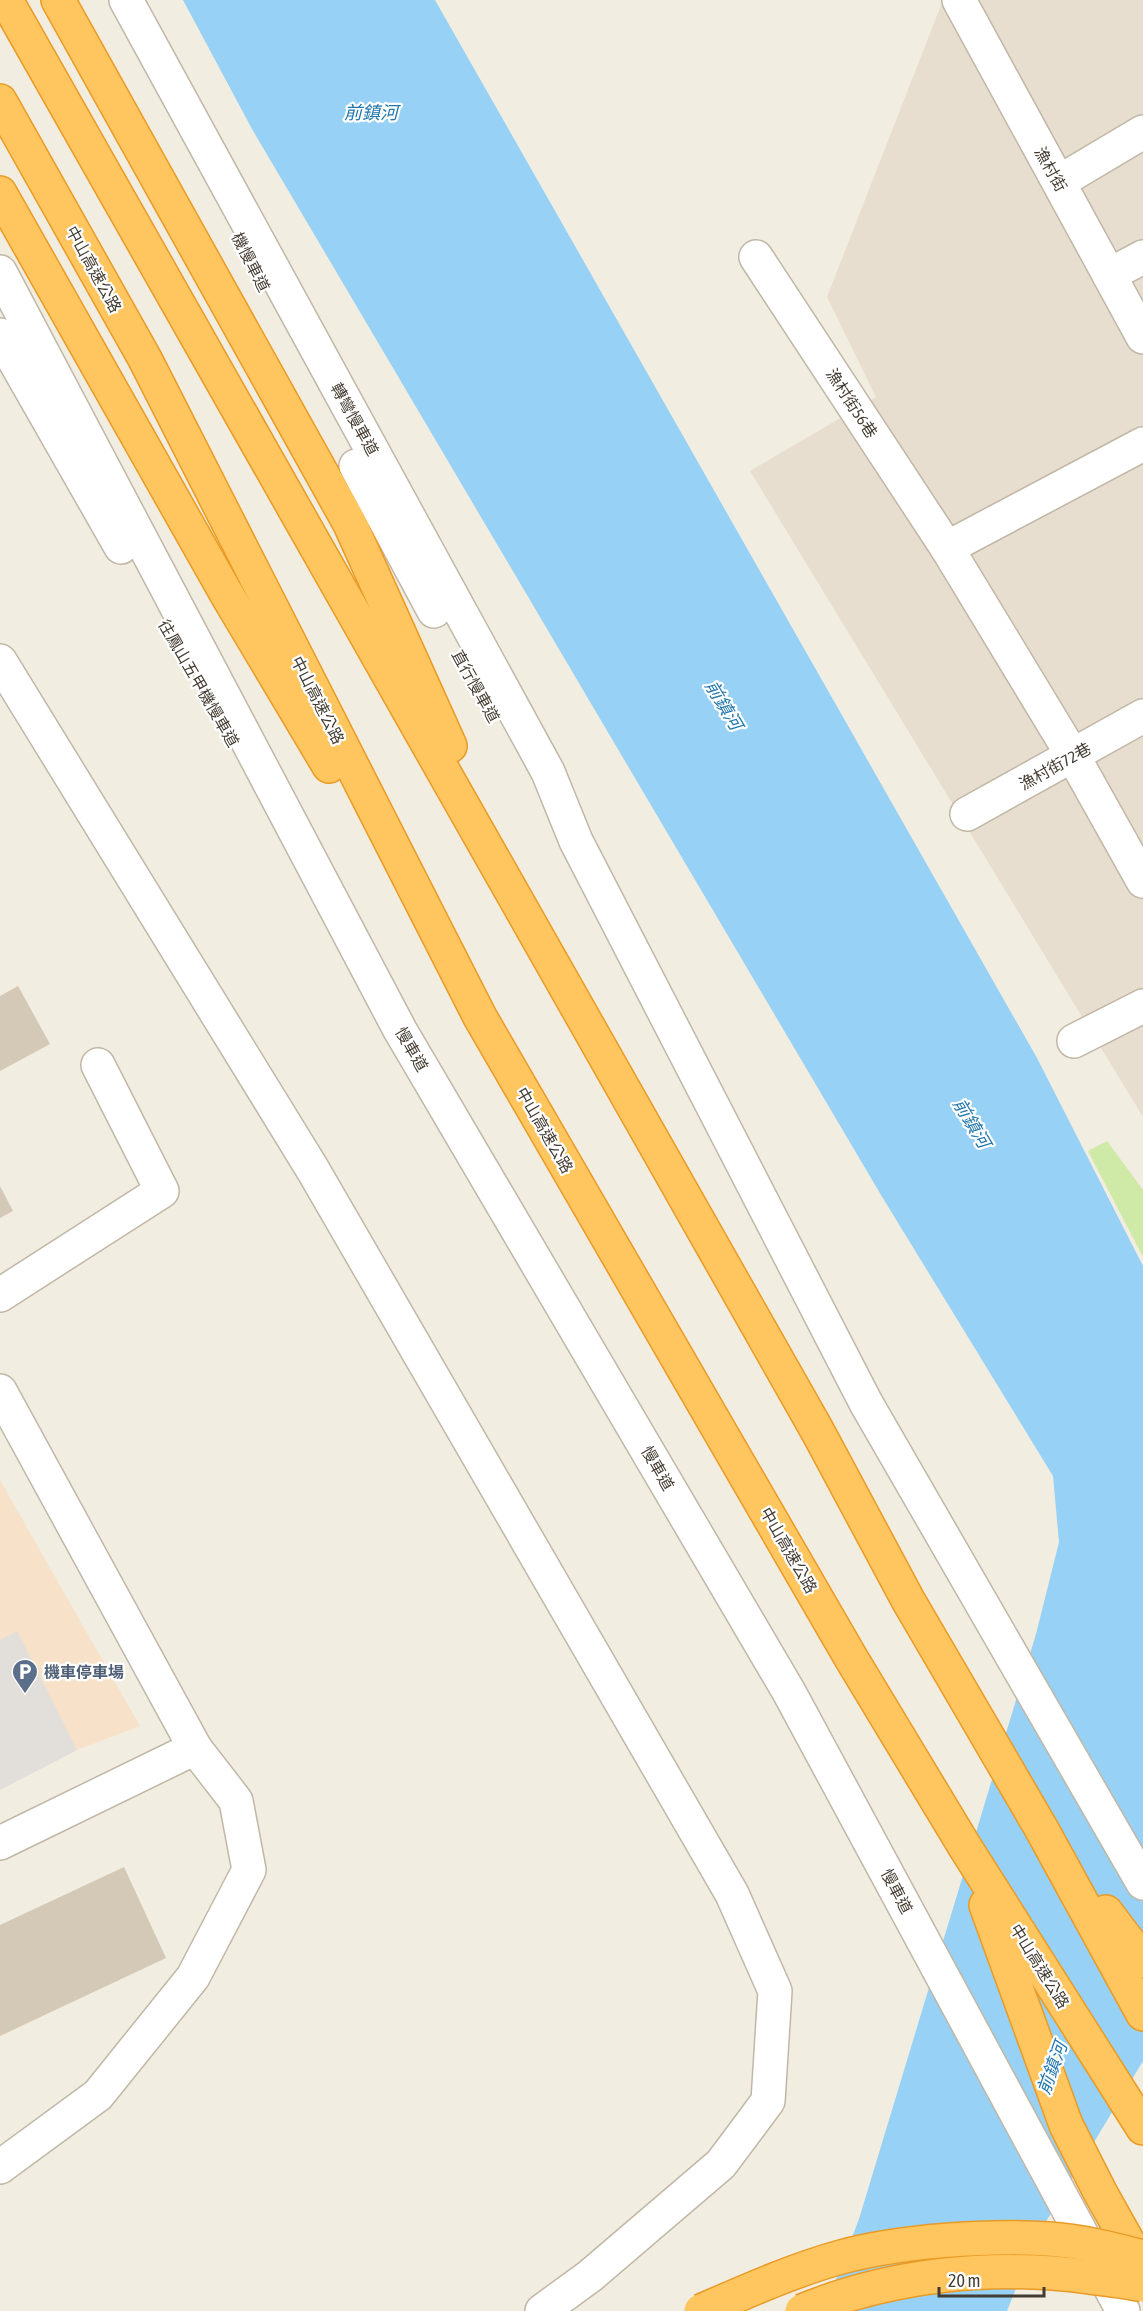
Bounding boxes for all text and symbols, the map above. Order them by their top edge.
water label: 前鎮河 [344,102,401,123]
street label: 漁村街 [1031,144,1071,194]
street label: 中山高速公路 [63,223,125,315]
street label: 機慢車道 [228,229,274,295]
street label: 漁村街56巷 [823,365,881,441]
street label: 轉彎慢車道 [328,380,382,458]
street label: 往鳳山五甲機慢車道 [155,616,243,750]
street label: 直行慢車道 [449,647,503,725]
street label: 中山高速公路 [288,653,348,747]
water label: 前鎮河 [701,676,748,736]
street label: 漁村街72巷 [1016,739,1094,793]
street label: 慢車道 [392,1024,432,1074]
street label: 中山高速公路 [513,1084,577,1176]
water label: 前鎮河 [949,1094,996,1154]
street label: 慢車道 [638,1443,678,1493]
street label: 中山高速公路 [757,1504,821,1596]
parking icon: 機車停車場 [10,1657,40,1695]
place label: 機車停車場 [44,1663,124,1681]
street label: 慢車道 [878,1866,916,1916]
street label: 中山高速公路 [1007,1921,1073,2011]
water label: 前鎮河 [1033,2036,1072,2097]
scale bar [939,2260,1044,2298]
text: 20 m [948,2270,980,2291]

